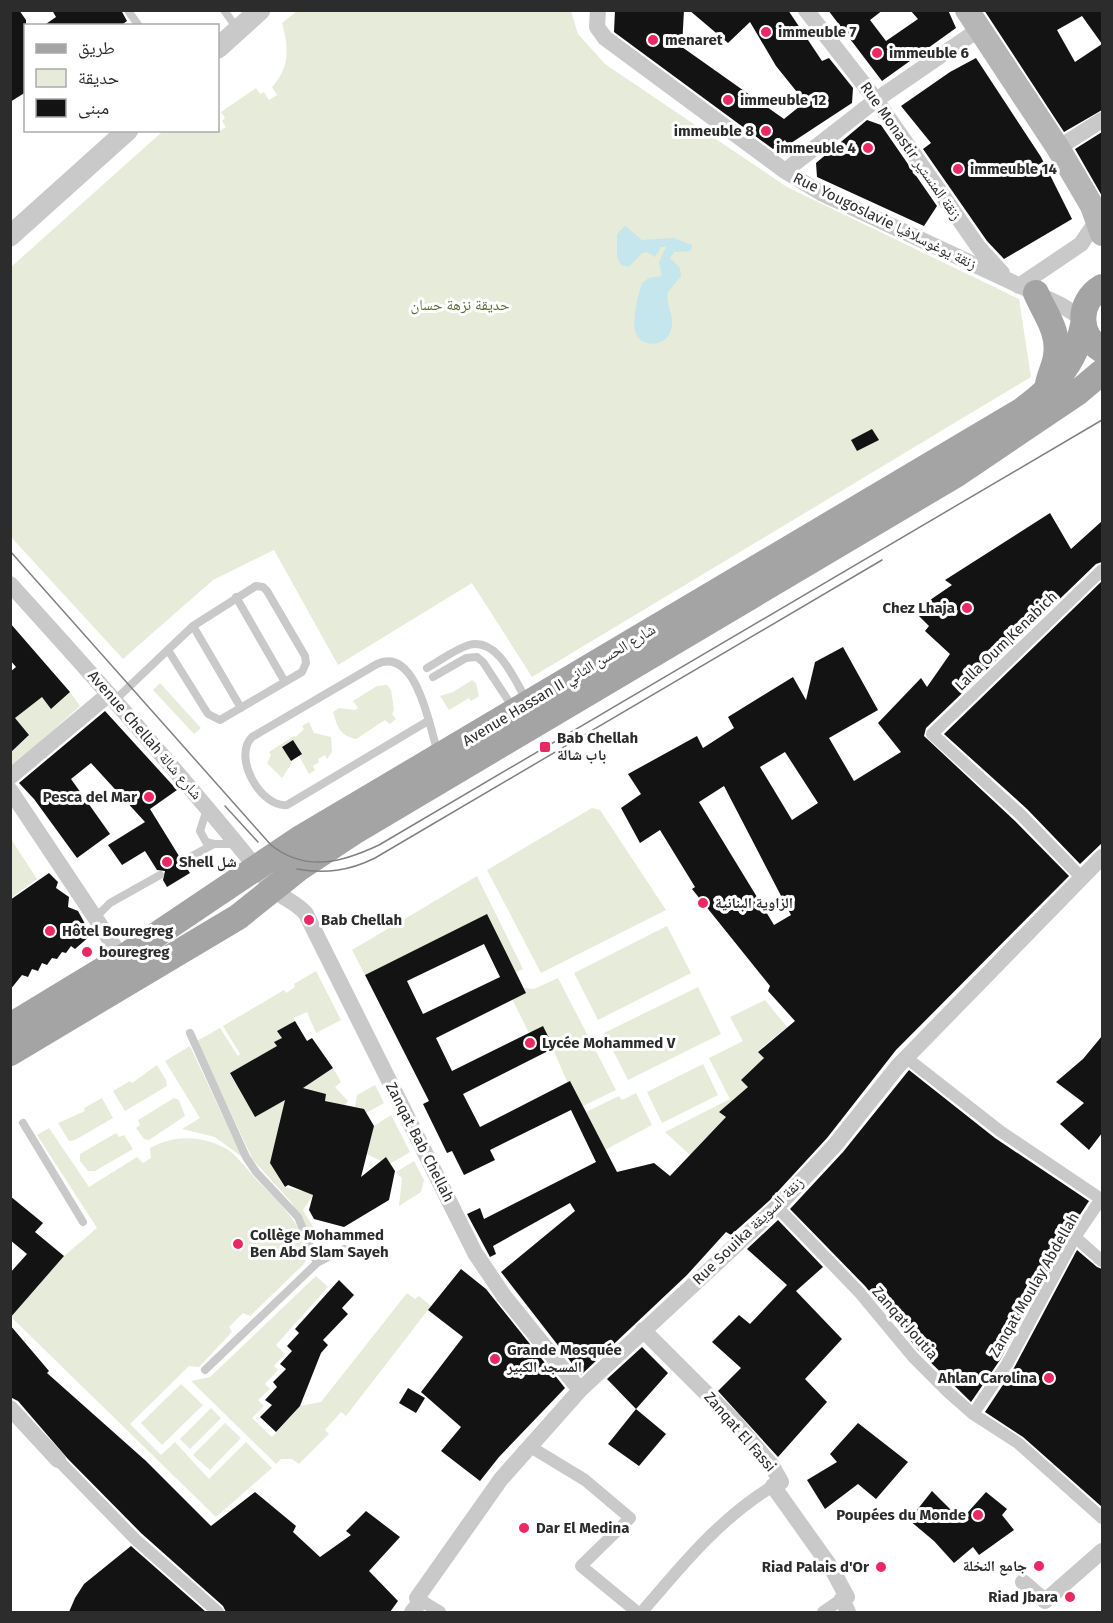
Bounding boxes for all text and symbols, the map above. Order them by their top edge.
place label: immeuble 7 [778,23,857,41]
legend [24,24,219,132]
marker: immeuble 7 [759,25,773,39]
place label: menaret [665,31,723,49]
marker: menaret [646,33,660,47]
text: طريق [78,37,115,59]
place label: immeuble 6 [889,44,970,62]
marker: immeuble 6 [870,46,884,60]
text: حديقة [78,67,119,89]
street label: Rue Monastir زنقة المنستير [857,79,966,224]
place label: immeuble 12 [740,91,827,109]
marker: immeuble 12 [721,93,735,107]
text: مبنى [78,97,109,119]
place label: immeuble 8 [674,122,754,140]
marker: immeuble 8 [759,124,773,138]
place label: immeuble 4 [776,139,857,157]
marker: immeuble 4 [861,141,875,155]
place label: immeuble 14 [970,160,1058,178]
marker: immeuble 14 [951,162,965,176]
street label: Rue Yougoslavie زنقة يوغوسلافيا [790,169,980,273]
park label: حديقة نزهة حسان [411,296,510,315]
street label: Lalla Oum Kenabich [951,588,1061,694]
place label: Chez Lhaja [883,599,955,617]
marker: Chez Lhaja [960,601,974,615]
street label: Avenue Hassan II شارع الحسن الثاني [459,620,660,752]
street label: Avenue Chellah شارع شالة [83,667,206,804]
place label: Bab Chellah باب شالة [557,729,638,764]
marker: Bab Chellah باب شالة [538,740,552,754]
place label: Pesca del Mar [43,788,138,806]
marker: Pesca del Mar [142,790,156,804]
place label: Shell شل [179,853,237,871]
marker: Shell شل [160,855,174,869]
place label: الزاوية البنانية [715,894,793,912]
marker: الزاوية البنانية [696,896,710,910]
place label: Bab Chellah [321,911,402,929]
marker: Bab Chellah [302,913,316,927]
place label: Hôtel Bouregreg [62,922,174,940]
marker: Hôtel Bouregreg [43,924,57,938]
place label: bouregreg [99,943,170,961]
marker: bouregreg [80,945,94,959]
place label: Lycée Mohammed V [542,1034,676,1052]
marker: Lycée Mohammed V [523,1036,537,1050]
street label: Zanqat Bab Chellah [382,1079,458,1205]
street label: Rue Souika زنقة السويقة [689,1173,807,1289]
street label: Zanqat Moulay Abdellah [985,1209,1083,1361]
place label: Collège Mohammed Ben Abd Slam Sayeh [250,1226,389,1261]
marker: Collège Mohammed Ben Abd Slam Sayeh [231,1237,245,1251]
street label: Zanqat Joutia [868,1283,942,1363]
place label: Grande Mosquée المسجد الكبير [506,1341,622,1376]
marker: Grande Mosquée المسجد الكبير [488,1352,502,1366]
place label: Ahlan Carolina [937,1369,1037,1387]
marker: Ahlan Carolina [1042,1371,1056,1385]
street label: Zanqat El Fassi [700,1388,780,1476]
place label: Poupées du Monde [836,1506,966,1524]
marker: Poupées du Monde [971,1508,985,1522]
place label: Dar El Medina [536,1519,629,1537]
marker: Dar El Medina [517,1521,531,1535]
place label: جامع النخلة [963,1557,1027,1576]
place label: Riad Palais d'Or [762,1558,870,1576]
marker: جامع النخلة [1032,1559,1046,1573]
marker: Riad Palais d'Or [874,1560,888,1574]
place label: Riad Jbara [988,1588,1058,1606]
marker: Riad Jbara [1063,1590,1077,1604]

